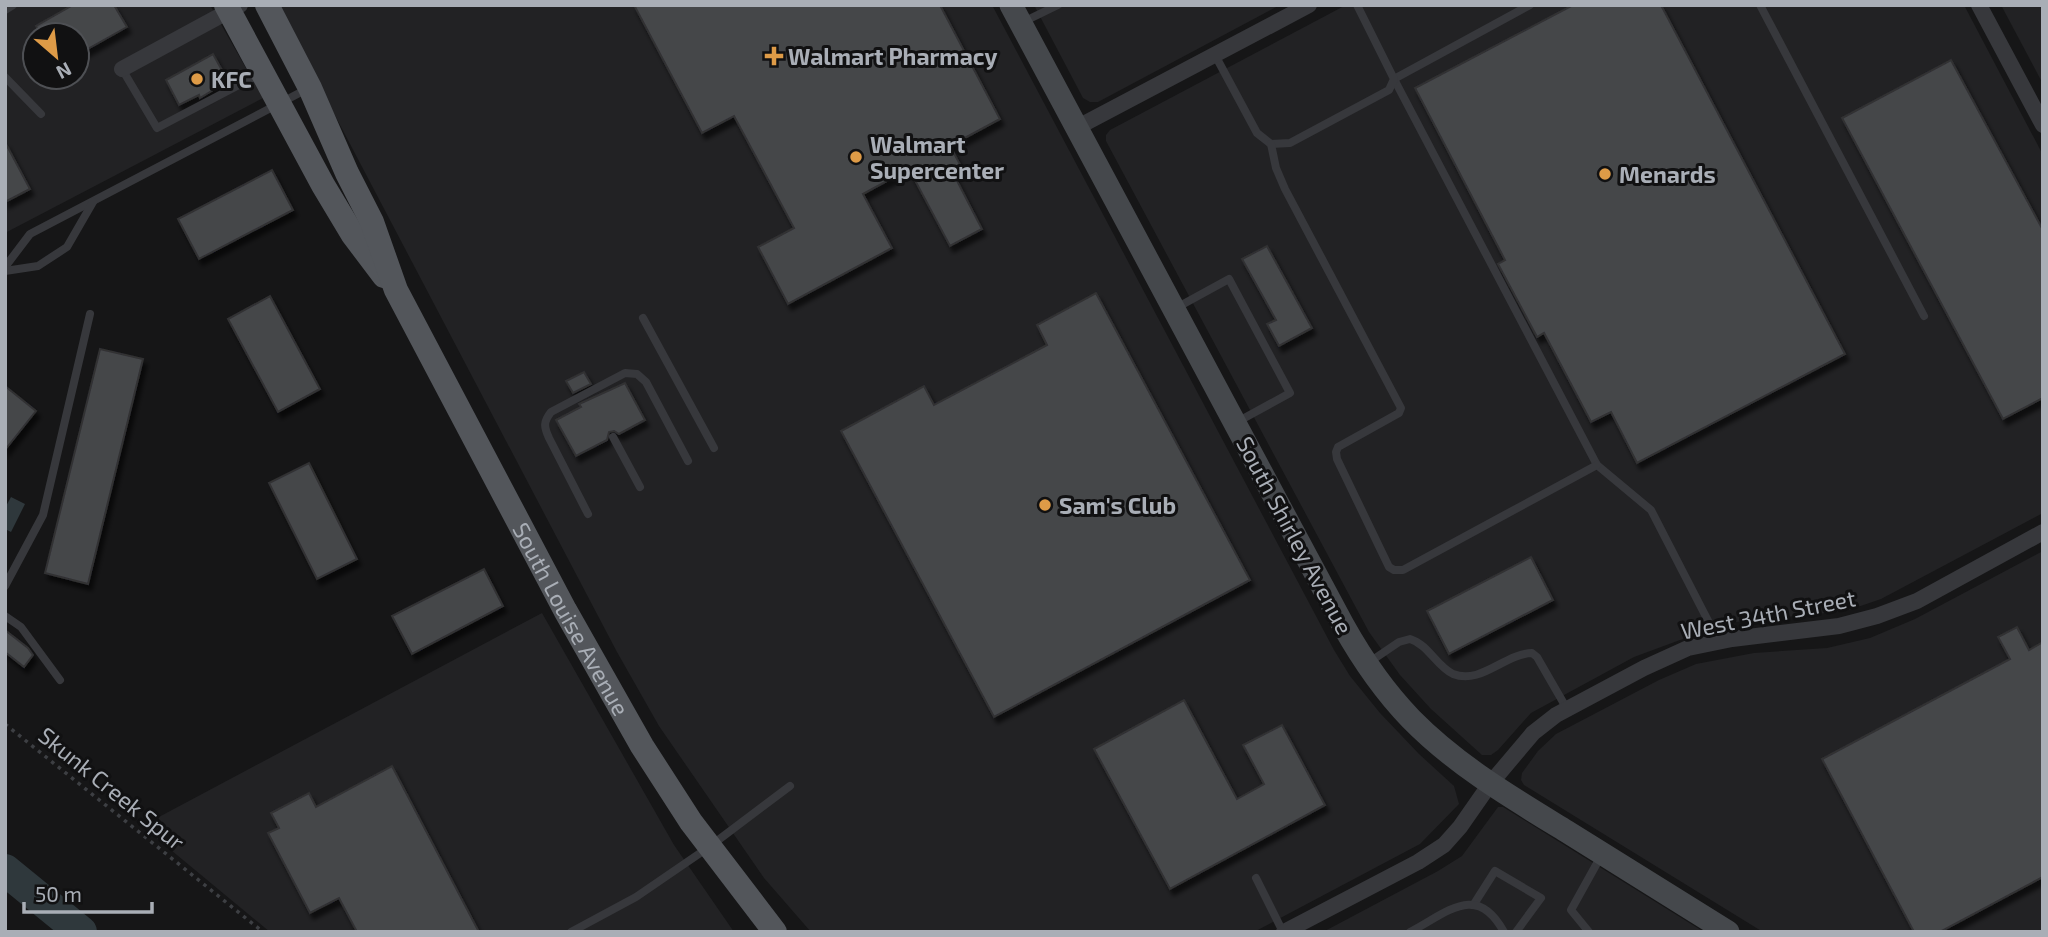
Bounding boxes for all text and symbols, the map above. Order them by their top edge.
north arrow [21,21,91,91]
place label: Walmart Pharmacy [788,42,997,70]
marker: Walmart Pharmacy [766,48,782,64]
text: N [53,58,76,85]
place label: KFC [211,65,252,93]
marker: KFC [189,71,205,87]
place label: Walmart Supercenter [870,130,1004,184]
marker: Walmart Supercenter [848,149,864,165]
place label: Menards [1619,160,1716,188]
marker: Menards [1597,166,1613,182]
street label: South Shirley Avenue [1231,431,1359,639]
place label: Sam's Club [1059,491,1176,519]
marker: Sam's Club [1037,497,1053,513]
street label: South Louise Avenue [507,518,636,720]
street label: West 34th Street [1678,583,1858,645]
street label: Skunk Creek Spur [33,721,191,855]
scale bar [24,870,152,914]
text: 50 m [35,881,82,906]

